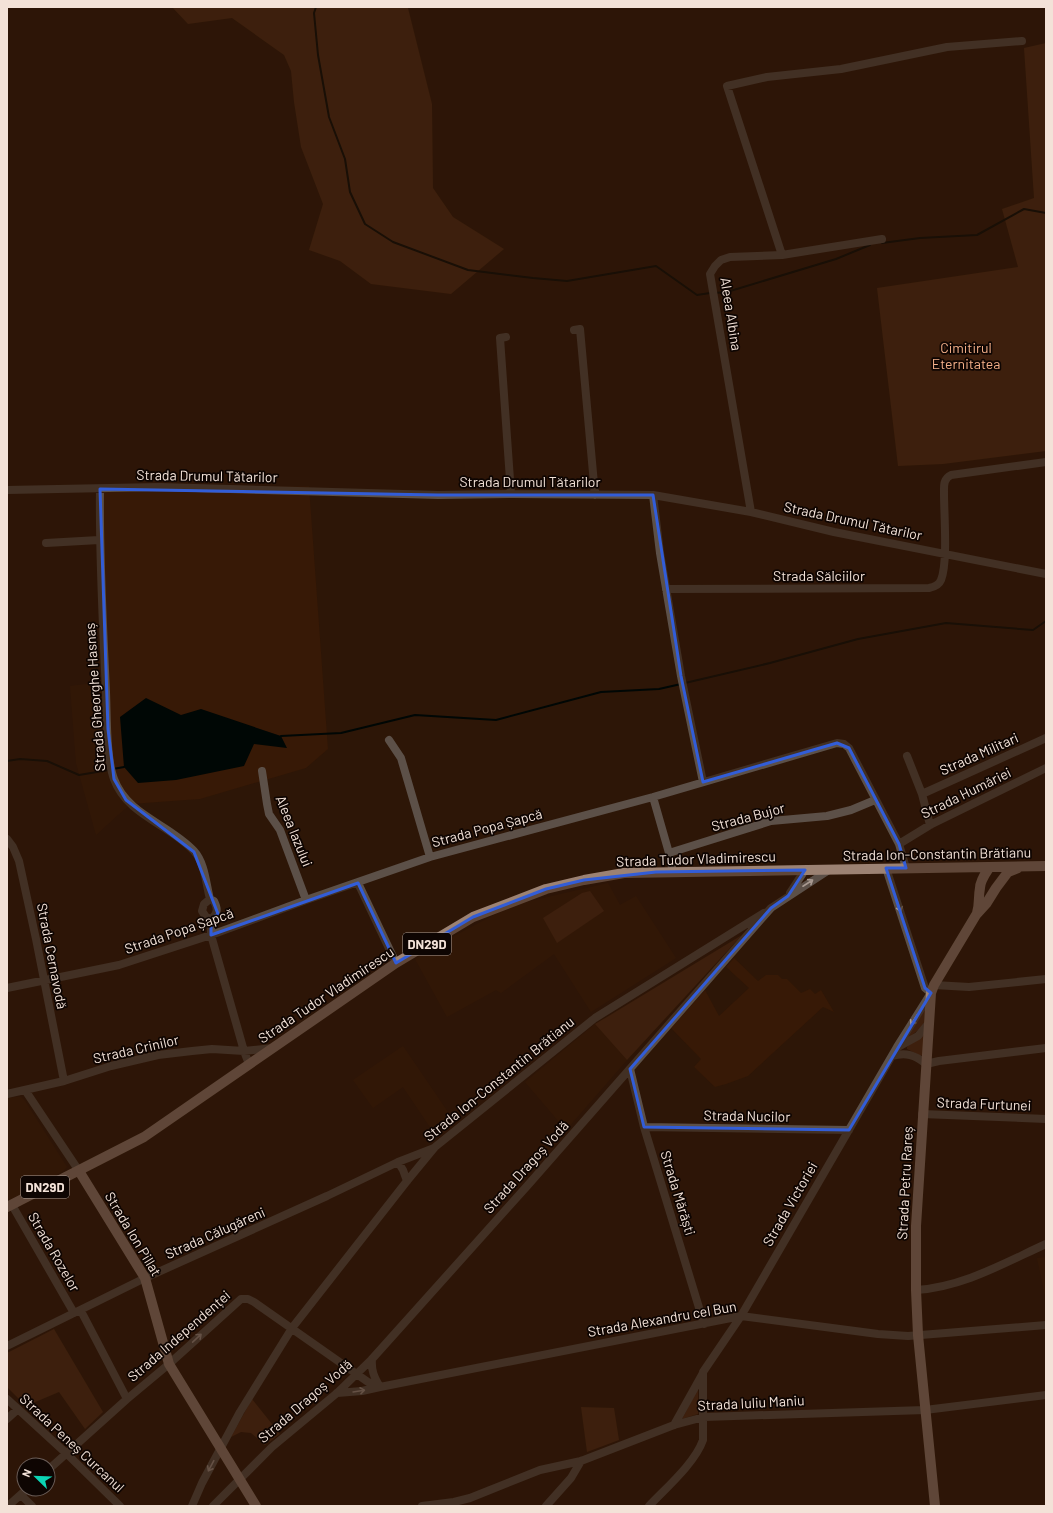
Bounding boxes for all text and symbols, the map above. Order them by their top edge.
street label: Aleea Albina [717,276,746,352]
park label: Cimitirul Eternitatea [932,339,1000,372]
street label: Strada Drumul Tătarilor [136,466,278,485]
street label: Strada Drumul Tătarilor [459,473,601,490]
street label: Strada Drumul Tătarilor [782,498,924,544]
street label: Strada Sălciilor [773,567,865,584]
street label: Strada Gheorghe Hasnaș [81,622,108,772]
street label: Strada Militari [937,729,1021,778]
street label: Strada Humăriei [918,763,1014,822]
street label: Aleea Iazului [272,793,316,869]
street label: Strada Bujor [709,799,786,834]
street label: Strada Popa Șapcă [430,805,544,850]
street label: Strada Ion-Constantin Brătianu [843,843,1031,864]
street label: Strada Tudor Vladimirescu [616,847,776,870]
one-way arrow [803,879,814,887]
one-way arrow [895,899,903,911]
street label: Strada Cernavodă [34,901,71,1010]
street label: Strada Popa Șapcă [122,904,235,957]
road number: DN29D [403,933,451,955]
street label: Strada Tudor Vladimirescu [255,943,397,1046]
street label: Strada Ion-Constantin Brătianu [420,1013,577,1144]
one-way arrow [910,1015,918,1026]
street label: Strada Crinilor [91,1030,180,1067]
street label: Strada Furtunei [936,1093,1032,1114]
street label: Strada Nucilor [703,1106,791,1125]
street label: Strada Dragoș Vodă [480,1117,572,1216]
street label: Strada Petru Rareș [893,1125,916,1240]
street label: Strada Mărăști [658,1148,699,1237]
street label: Strada Victoriei [759,1159,821,1249]
road number: DN29D [21,1176,69,1198]
street label: Strada Ion Pillat [102,1189,165,1279]
street label: Strada Călugăreni [162,1203,267,1262]
street label: Strada Rozelor [25,1209,84,1294]
street label: Strada Independenței [124,1286,233,1385]
street label: Strada Alexandru cel Bun [586,1297,738,1340]
one-way arrow [192,1333,202,1342]
street label: Strada Dragoș Vodă [254,1355,355,1446]
one-way arrow [352,1387,365,1395]
street label: Strada Peneș Curcanul [17,1390,128,1495]
street label: Strada Iuliu Maniu [697,1391,805,1414]
north arrow [16,1457,56,1497]
one-way arrow [207,1460,214,1472]
text: N [19,1467,34,1479]

